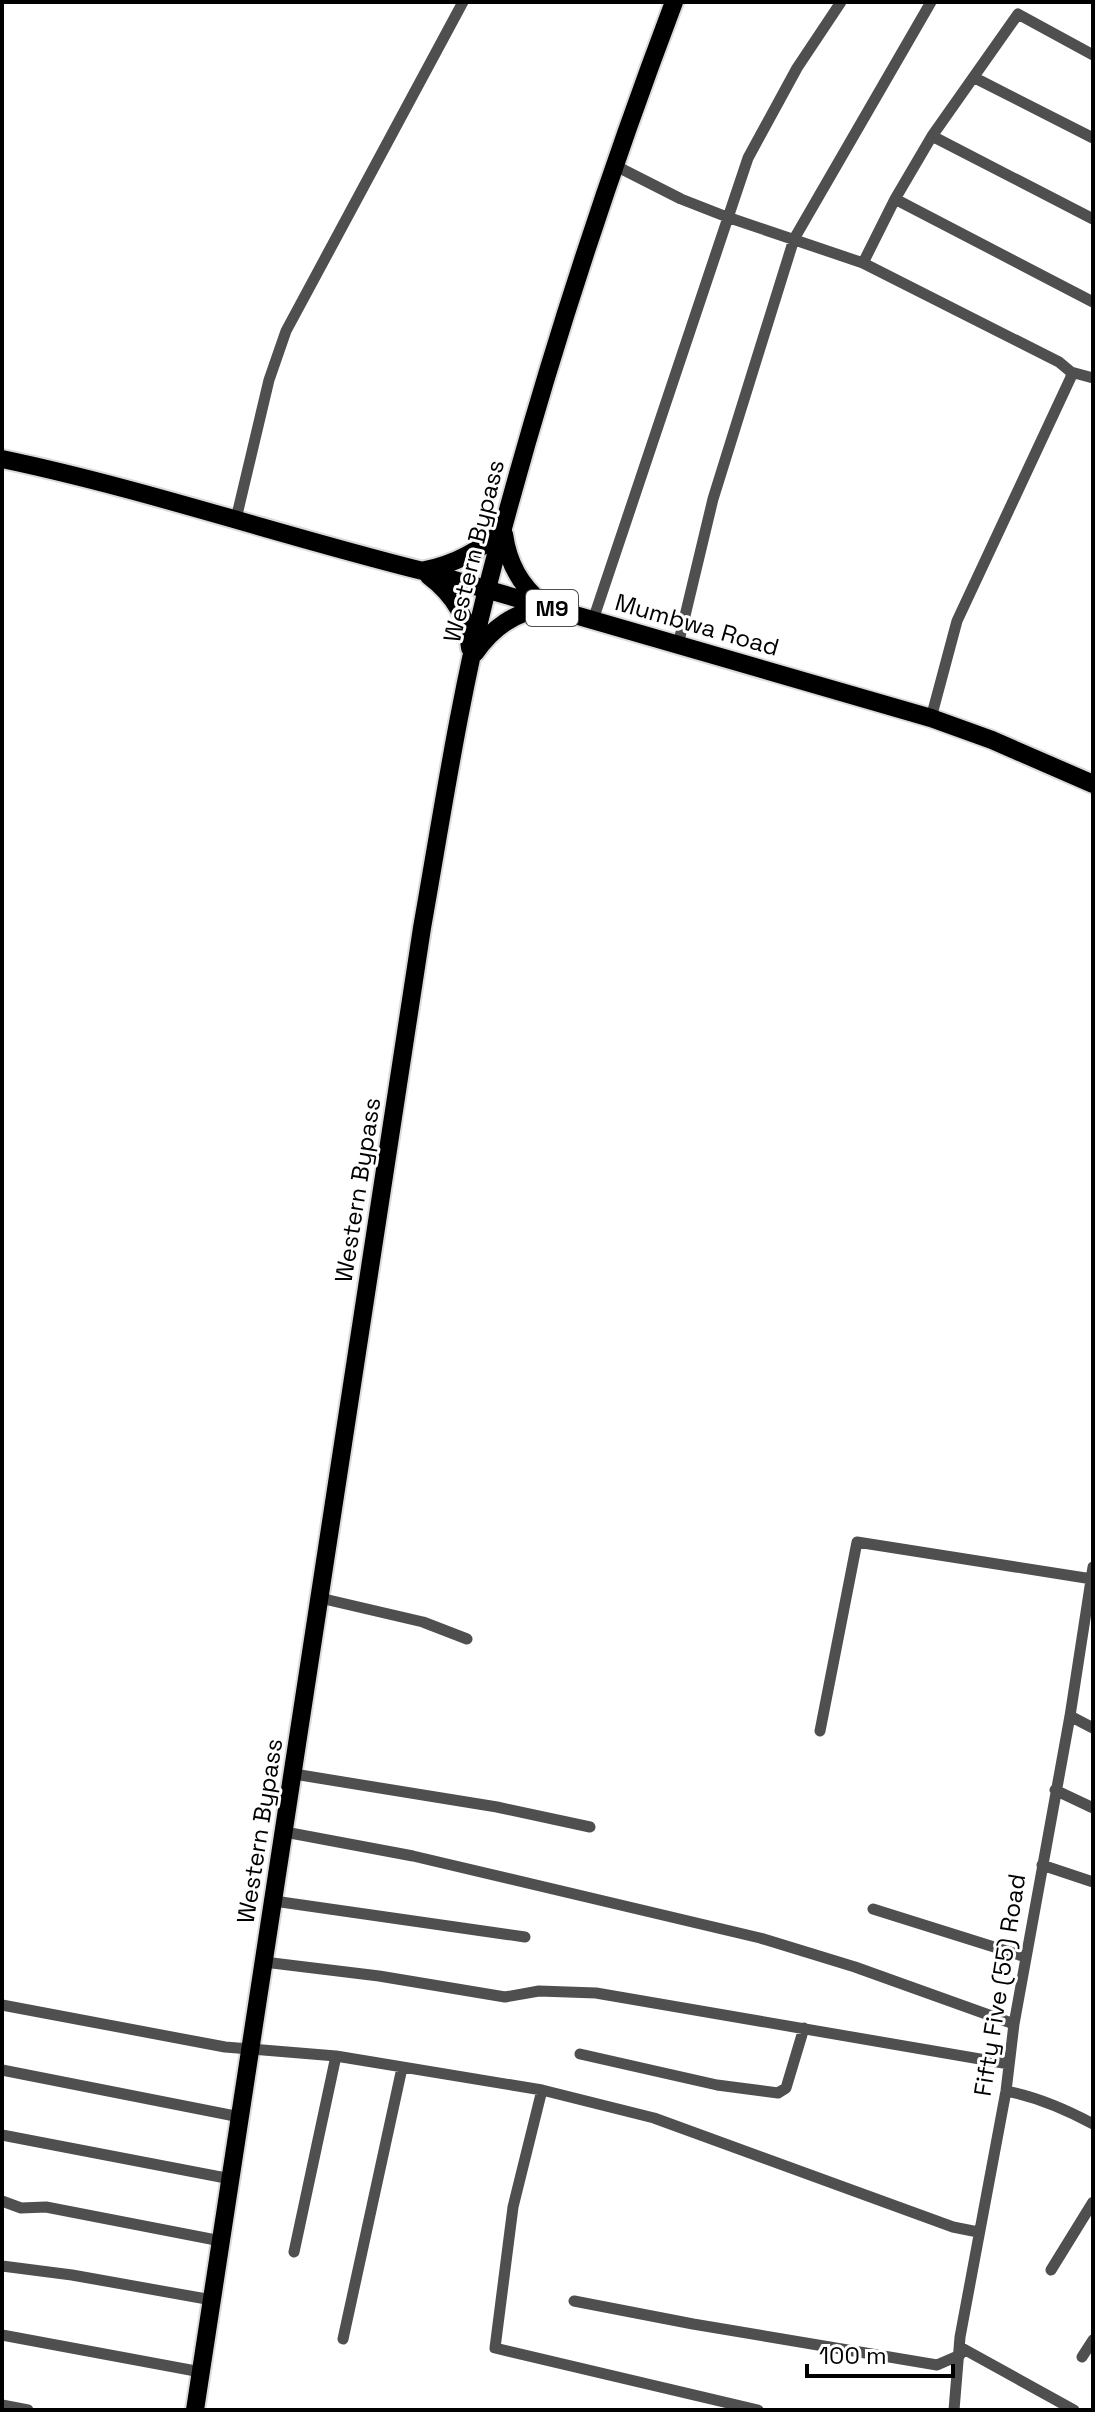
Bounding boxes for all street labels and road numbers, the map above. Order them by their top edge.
street label: Western Bypass [436,456,511,645]
street label: Mumbwa Road [612,586,783,663]
road number: M9 [526,590,578,626]
street label: Western Bypass [328,1095,387,1285]
street label: Western Bypass [230,1736,289,1926]
street label: Fifty Five (55) Road [967,1872,1032,2098]

